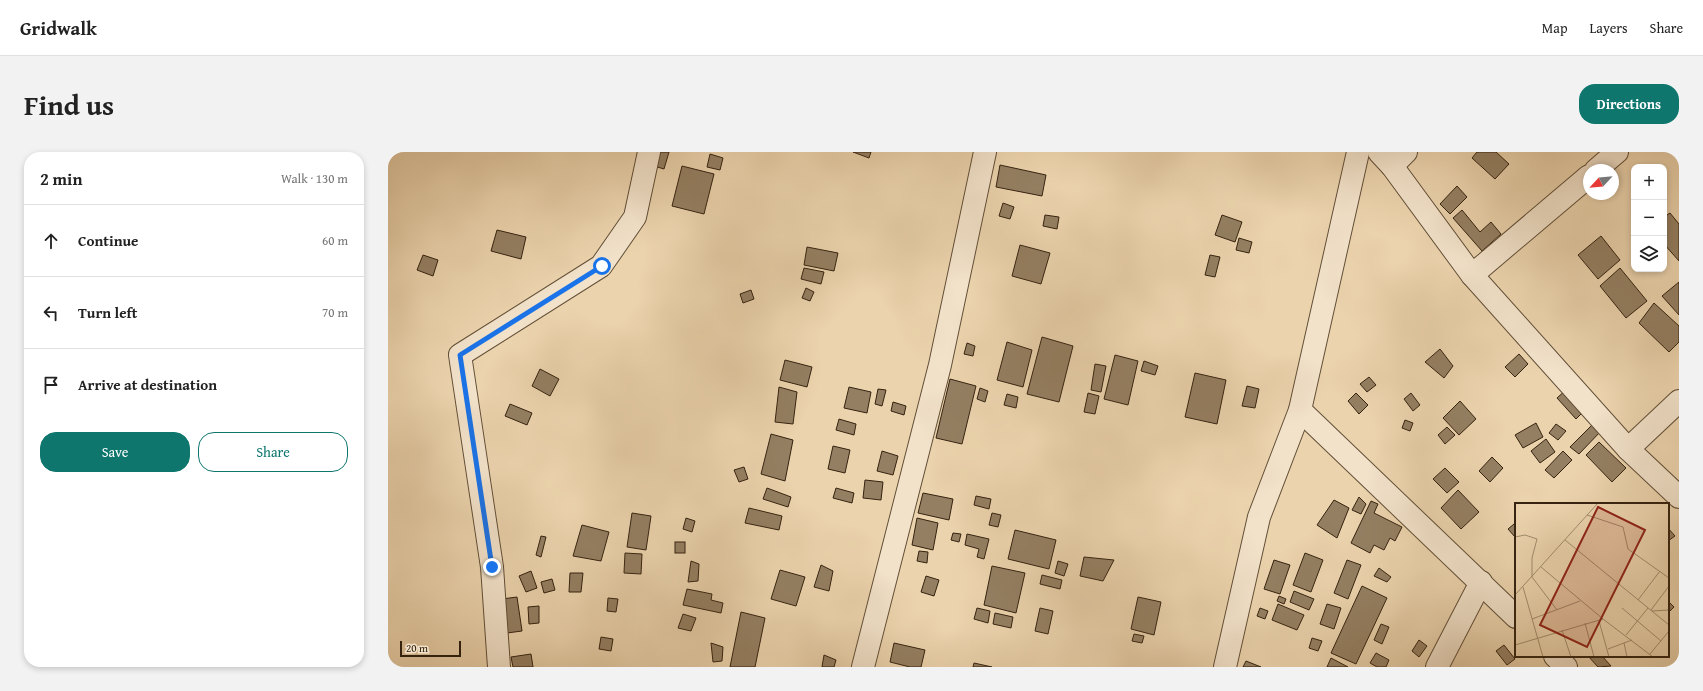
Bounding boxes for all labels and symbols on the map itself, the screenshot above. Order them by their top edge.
north arrow [1583,164,1619,200]
route start [593,257,611,275]
inset map [1515,503,1669,657]
route end [483,558,501,576]
scale bar [400,639,461,658]

